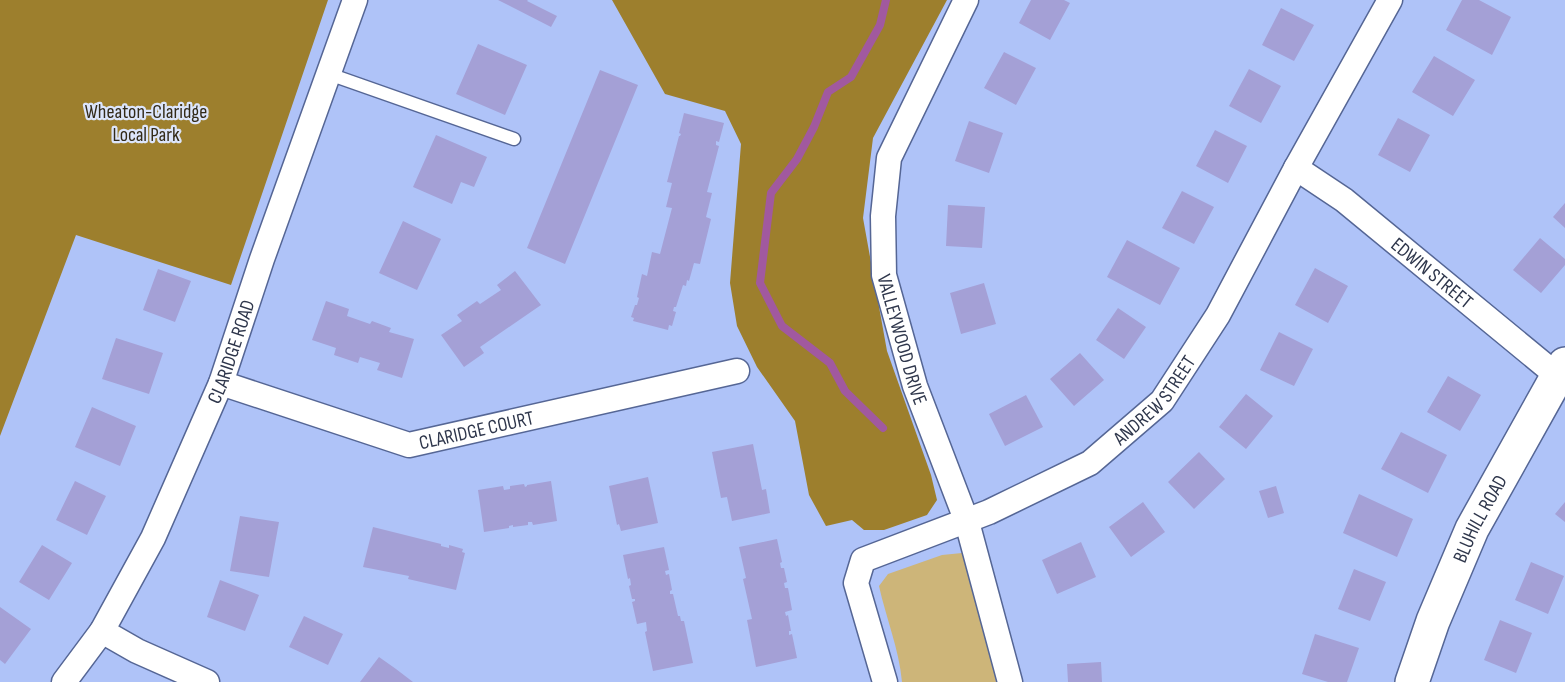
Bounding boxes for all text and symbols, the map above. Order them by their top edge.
park label: Wheaton-Claridge Local Park [85,100,207,147]
street label: EDWIN STREET [1386,233,1477,314]
street label: VALLEYWOOD DRIVE [871,272,932,408]
street label: CLARIDGE ROAD [203,297,261,407]
street label: ANDREW STREET [1108,351,1201,451]
street label: CLARIDGE COURT [417,406,536,455]
street label: BLUHILL ROAD [1448,471,1513,566]

